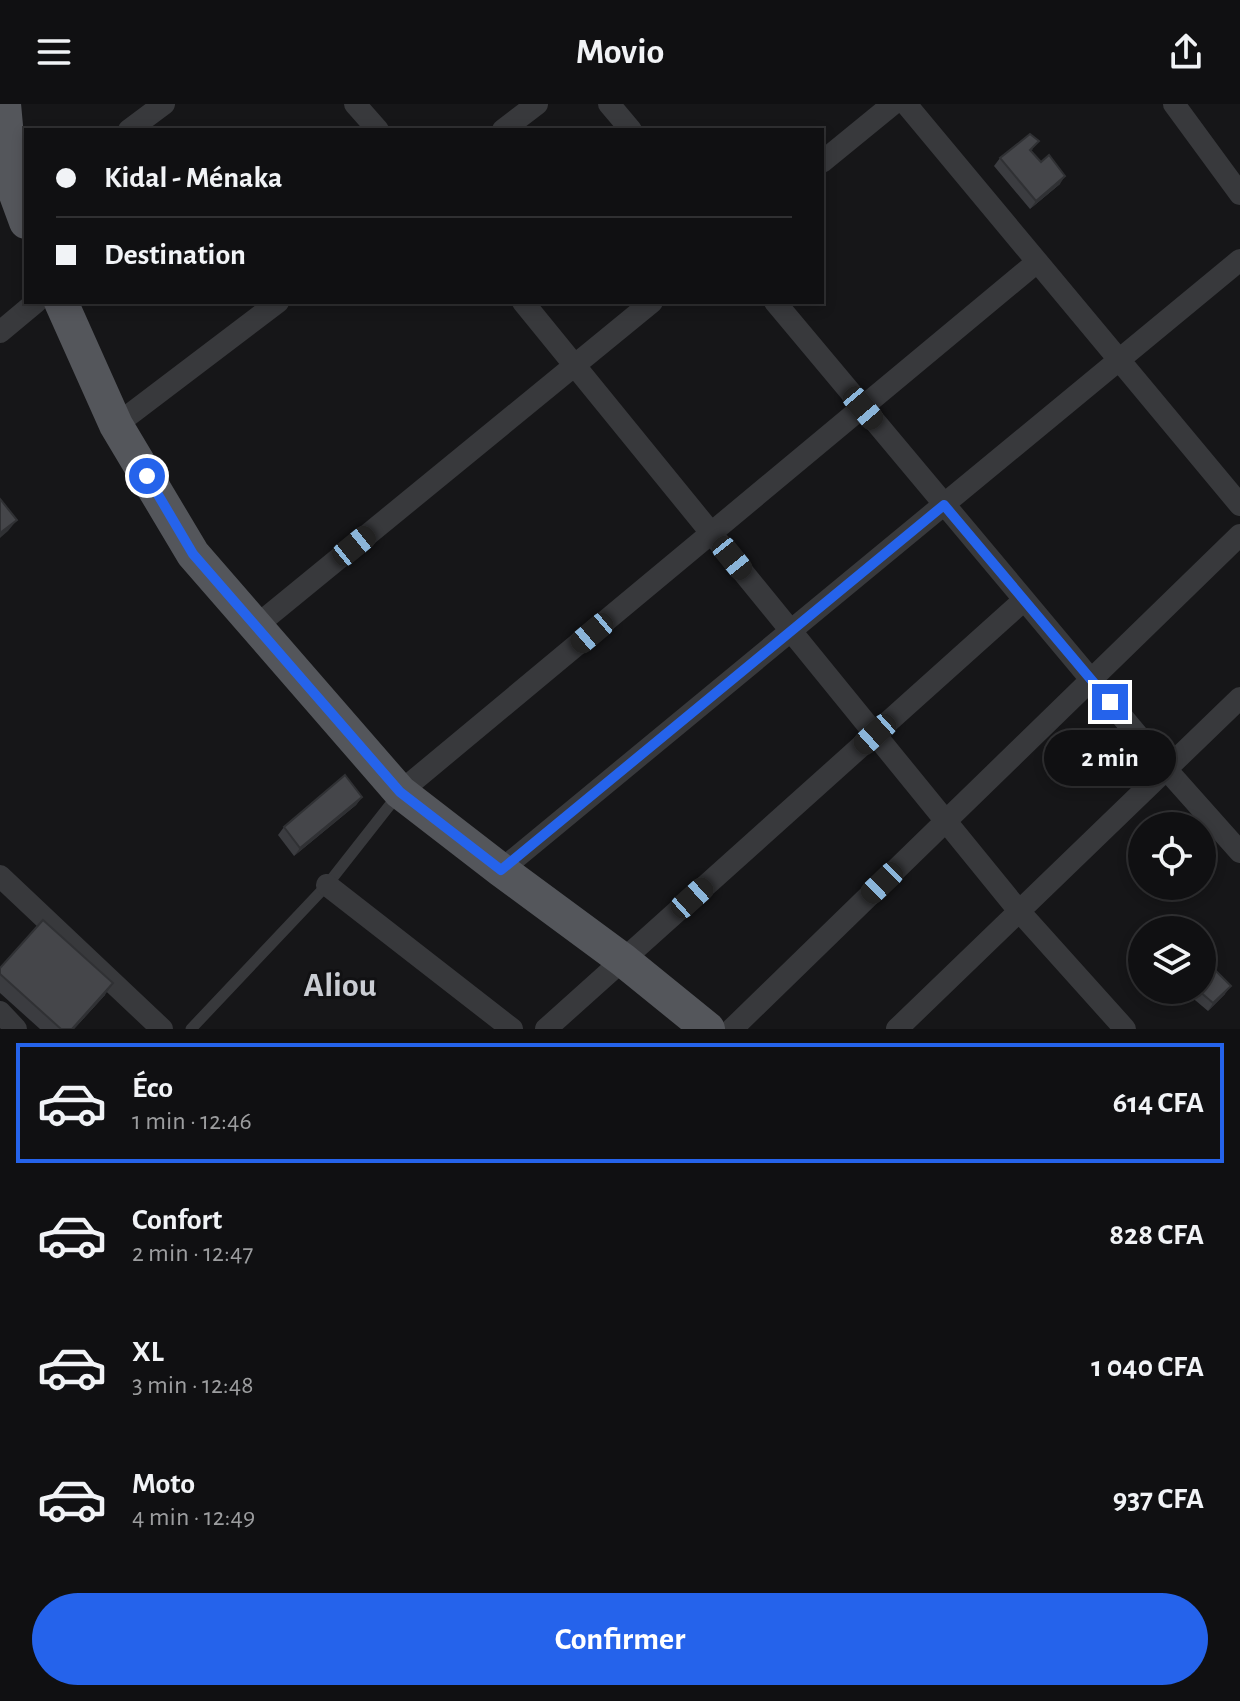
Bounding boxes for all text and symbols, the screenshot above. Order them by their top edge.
icon: menu [32,30,76,74]
icon: share [1164,30,1208,74]
text: Movio [576,34,664,70]
text: Kidal - Ménaka [104,163,282,193]
text: Destination [104,240,246,270]
car [838,382,888,434]
route start [129,458,165,494]
car [328,522,380,570]
car [708,532,756,584]
car [566,608,618,658]
route end [1092,684,1128,720]
car [849,709,901,759]
callout: 2 min [1044,730,1176,786]
text: 2 min [1081,745,1139,771]
map controls [1128,812,1216,1004]
button: locate [1128,812,1216,900]
car [856,858,908,908]
car [666,873,718,923]
button: layers [1128,916,1216,1004]
district label: Aliou [303,969,377,1003]
icon: car [36,1067,108,1139]
text: Éco [132,1073,173,1103]
text: 614 CFA [1113,1088,1204,1118]
text: 1 min · 12:46 [132,1108,252,1134]
icon: car [36,1199,108,1271]
text: Confort [132,1205,222,1235]
text: 828 CFA [1109,1220,1204,1250]
text: 2 min · 12:47 [132,1240,253,1266]
icon: car [36,1331,108,1403]
text: XL [132,1337,164,1367]
text: 1 040 CFA [1091,1352,1204,1382]
text: 3 min · 12:48 [132,1372,254,1398]
icon: car [36,1463,108,1535]
text: Moto [132,1469,195,1499]
text: 937 CFA [1113,1484,1204,1514]
text: 4 min · 12:49 [132,1504,255,1530]
button: Confirmer [32,1593,1208,1685]

